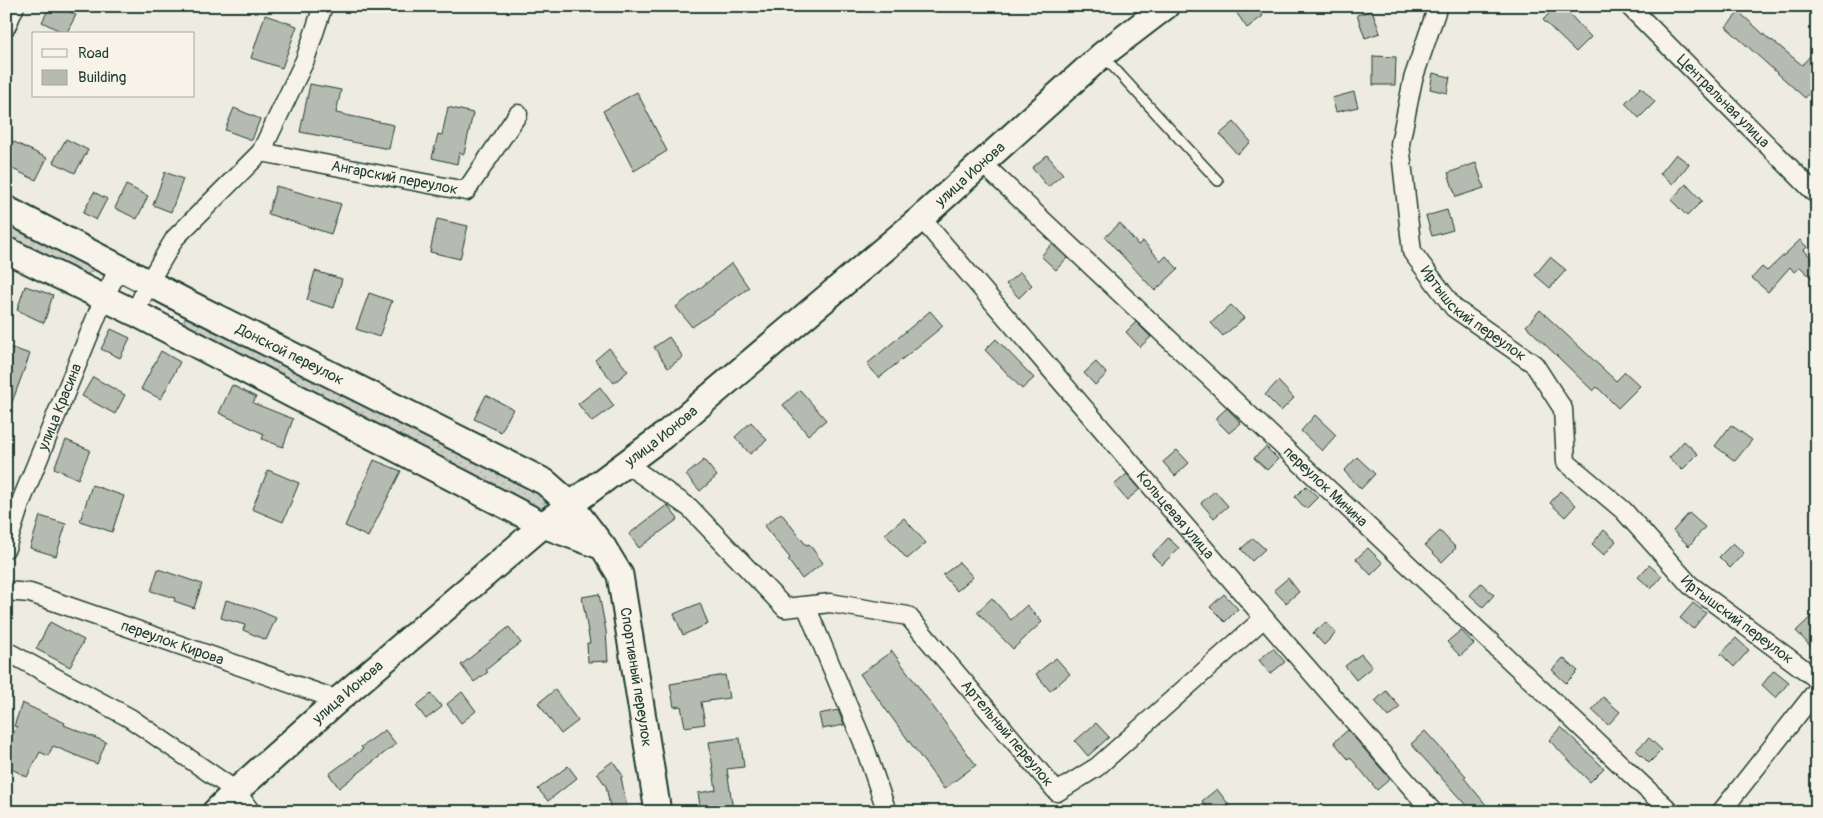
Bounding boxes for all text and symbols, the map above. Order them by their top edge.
legend [32,32,195,98]
text: Road [78,44,109,63]
street label: Центральная улица [1673,51,1774,152]
text: Building [78,68,126,87]
street label: улица Ионова [931,138,1009,211]
street label: Ангарский переулок [330,157,460,199]
street label: Иртышский переулок [1416,262,1530,366]
street label: Донской переулок [232,319,347,390]
street label: улица Красина [33,361,86,454]
street label: улица Ионова [621,402,702,472]
street label: переулок Минина [1279,443,1371,531]
street label: Кольцевая улица [1132,467,1218,563]
street label: Иртышский переулок [1676,572,1797,668]
street label: Спортивный переулок [615,606,656,748]
street label: переулок Кирова [118,616,226,670]
street label: улица Ионова [308,657,387,729]
street label: Артельный переулок [956,676,1058,791]

